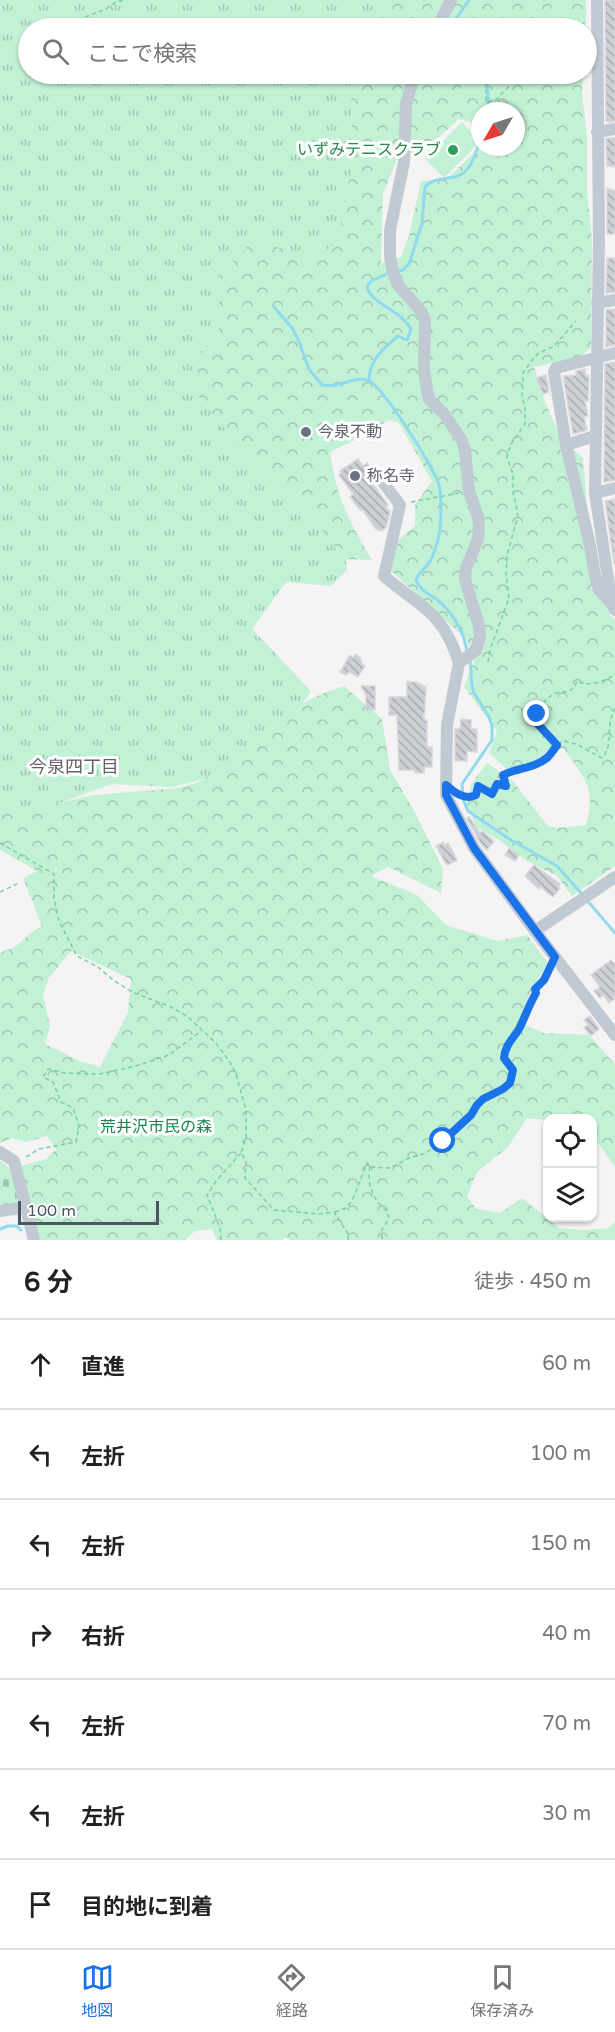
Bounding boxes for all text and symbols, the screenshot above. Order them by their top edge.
search box [18,18,597,84]
icon: search [39,35,72,68]
text: ここで検索 [87,41,197,67]
north arrow [471,102,525,156]
place label: いずみテニスクラブ [297,140,441,160]
marker: いずみテニスクラブ [446,143,460,157]
place label: 今泉不動 [318,422,382,442]
marker: 今泉不動 [299,425,313,439]
place label: 称名寺 [367,466,415,486]
marker: 称名寺 [348,469,362,483]
route end [523,700,549,726]
district label: 今泉四丁目 [29,756,119,778]
map controls [543,1114,597,1222]
button: locate [543,1114,597,1168]
park label: 荒井沢市民の森 [100,1117,212,1137]
route start [429,1127,455,1153]
button: layers [543,1168,597,1222]
scale bar [18,1198,159,1226]
text: 100 m [27,1201,76,1221]
text: 6 分 [24,1267,73,1298]
text: 徒歩 · 450 m [474,1270,591,1294]
icon: ahead [24,1348,57,1381]
text: 60 m [542,1352,591,1376]
text: 直進 [81,1354,125,1380]
icon: left [24,1438,57,1471]
text: 100 m [530,1442,591,1466]
text: 左折 [81,1444,125,1470]
icon: left [24,1528,57,1561]
text: 150 m [530,1532,591,1556]
text: 左折 [81,1534,125,1560]
icon: right [24,1618,57,1651]
text: 40 m [542,1622,591,1646]
text: 右折 [81,1624,125,1650]
icon: left [24,1708,57,1741]
text: 70 m [542,1712,591,1736]
text: 左折 [81,1714,125,1740]
icon: left [24,1798,57,1831]
text: 30 m [542,1802,591,1826]
text: 左折 [81,1804,125,1830]
icon: arrive [24,1888,57,1921]
text: 目的地に到着 [81,1894,213,1920]
tab: 地図 [81,1961,114,2021]
tab: 経路 [275,1961,308,2021]
tab: 保存済み [470,1961,534,2021]

